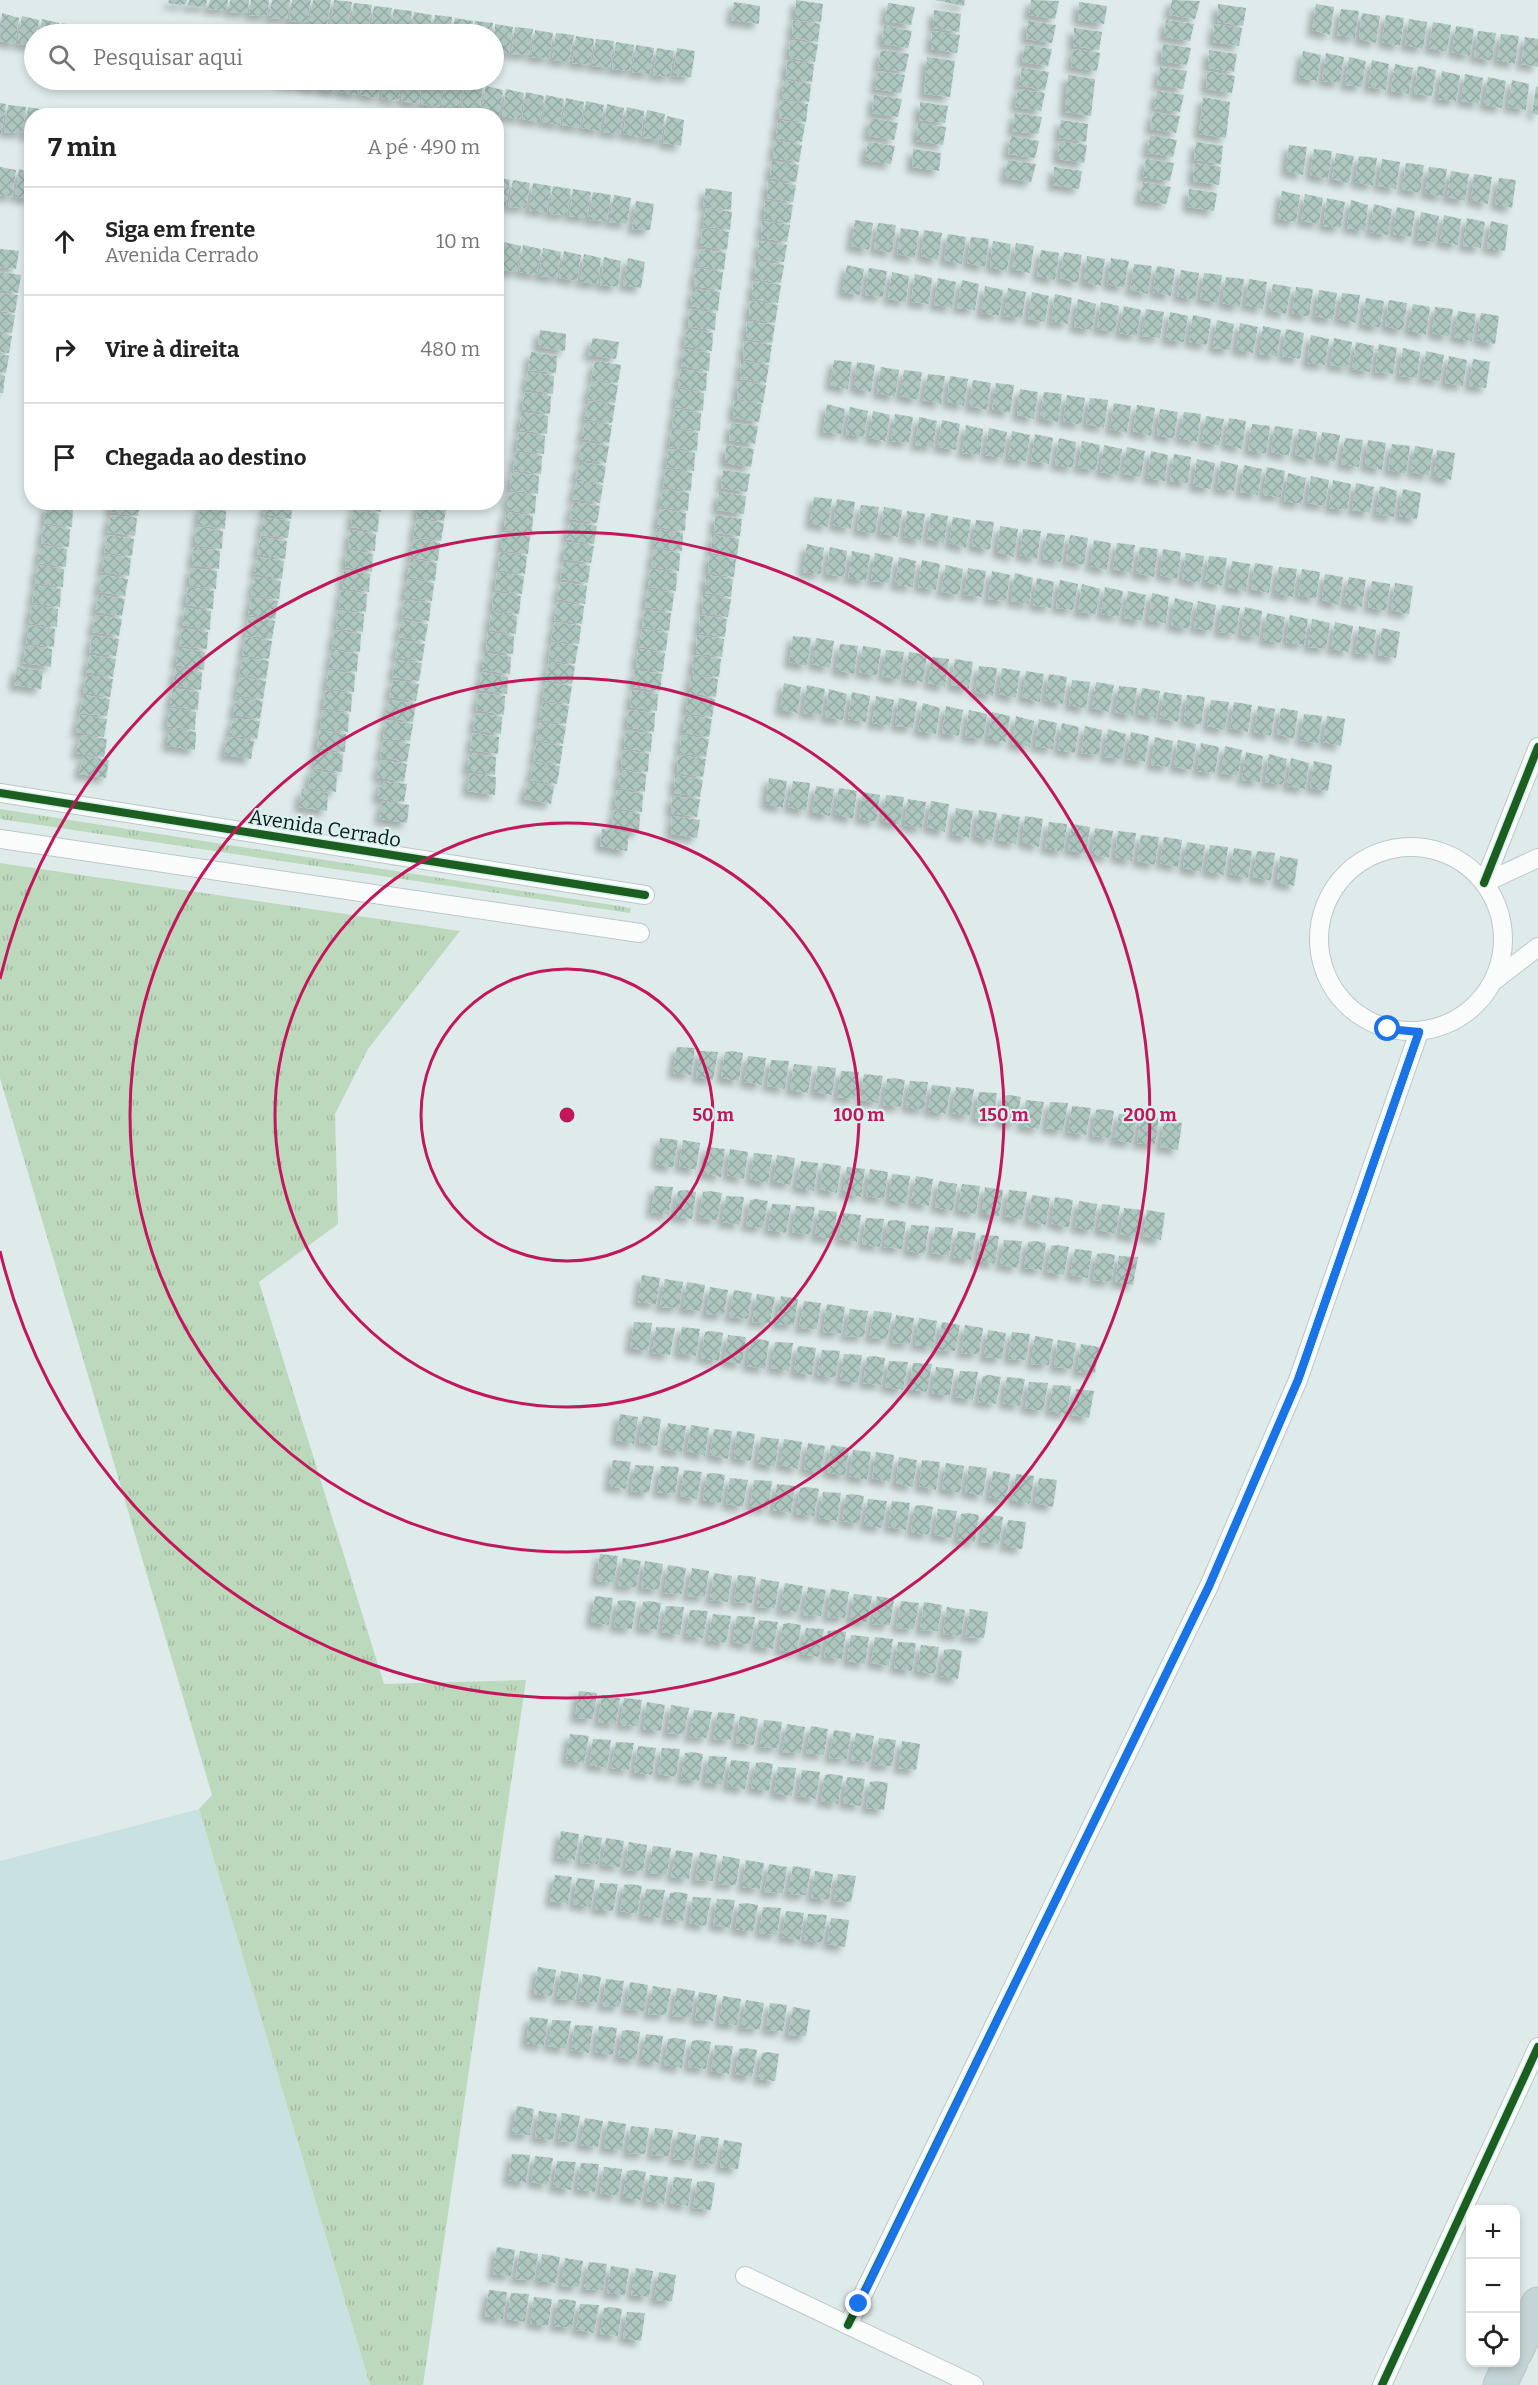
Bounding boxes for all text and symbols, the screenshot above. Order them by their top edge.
search box [24,24,504,90]
icon: search [45,41,78,74]
text: Pesquisar aqui [93,44,243,71]
text: 7 min [48,132,116,163]
text: A pé · 490 m [367,135,480,159]
text: Siga em frente [105,216,255,243]
icon: ahead [48,225,81,258]
text: 10 m [436,229,480,253]
text: Avenida Cerrado [105,243,259,267]
icon: right [48,333,81,366]
text: Vire à direita [105,336,239,363]
text: 480 m [420,337,480,361]
icon: arrive [48,441,81,474]
text: Chegada ao destino [105,444,306,471]
street label: Avenida Cerrado [247,804,403,852]
route start [1374,1015,1400,1041]
text: 50 m [692,1104,734,1126]
text: 100 m [833,1104,885,1126]
text: 150 m [979,1104,1029,1126]
text: 200 m [1123,1104,1177,1126]
centre of rings [557,1105,577,1125]
map controls [1466,2205,1520,2367]
button: + [1466,2205,1520,2259]
button: − [1466,2259,1520,2313]
route end [845,2290,871,2316]
button: locate [1466,2313,1520,2367]

